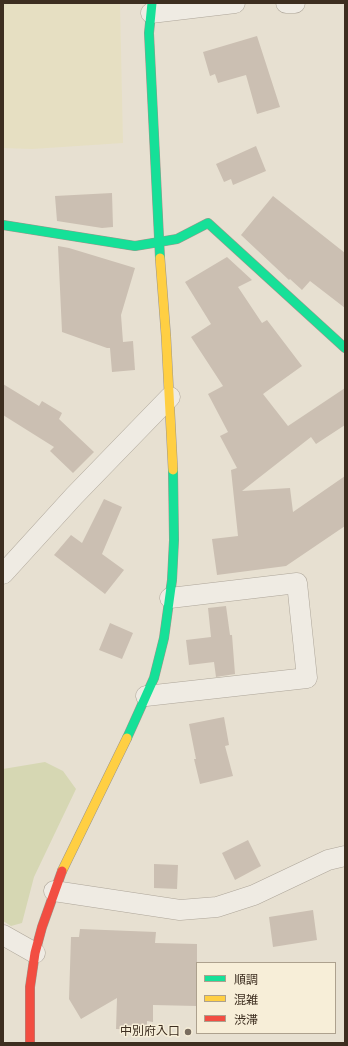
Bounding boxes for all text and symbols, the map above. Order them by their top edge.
legend [196,962,336,1034]
text: 順調 [234,972,258,987]
text: 混雑 [234,992,258,1007]
text: 渋滞 [234,1012,258,1027]
place label: 中別府入口 [120,1025,180,1039]
marker: 中別府入口 [183,1027,193,1037]

